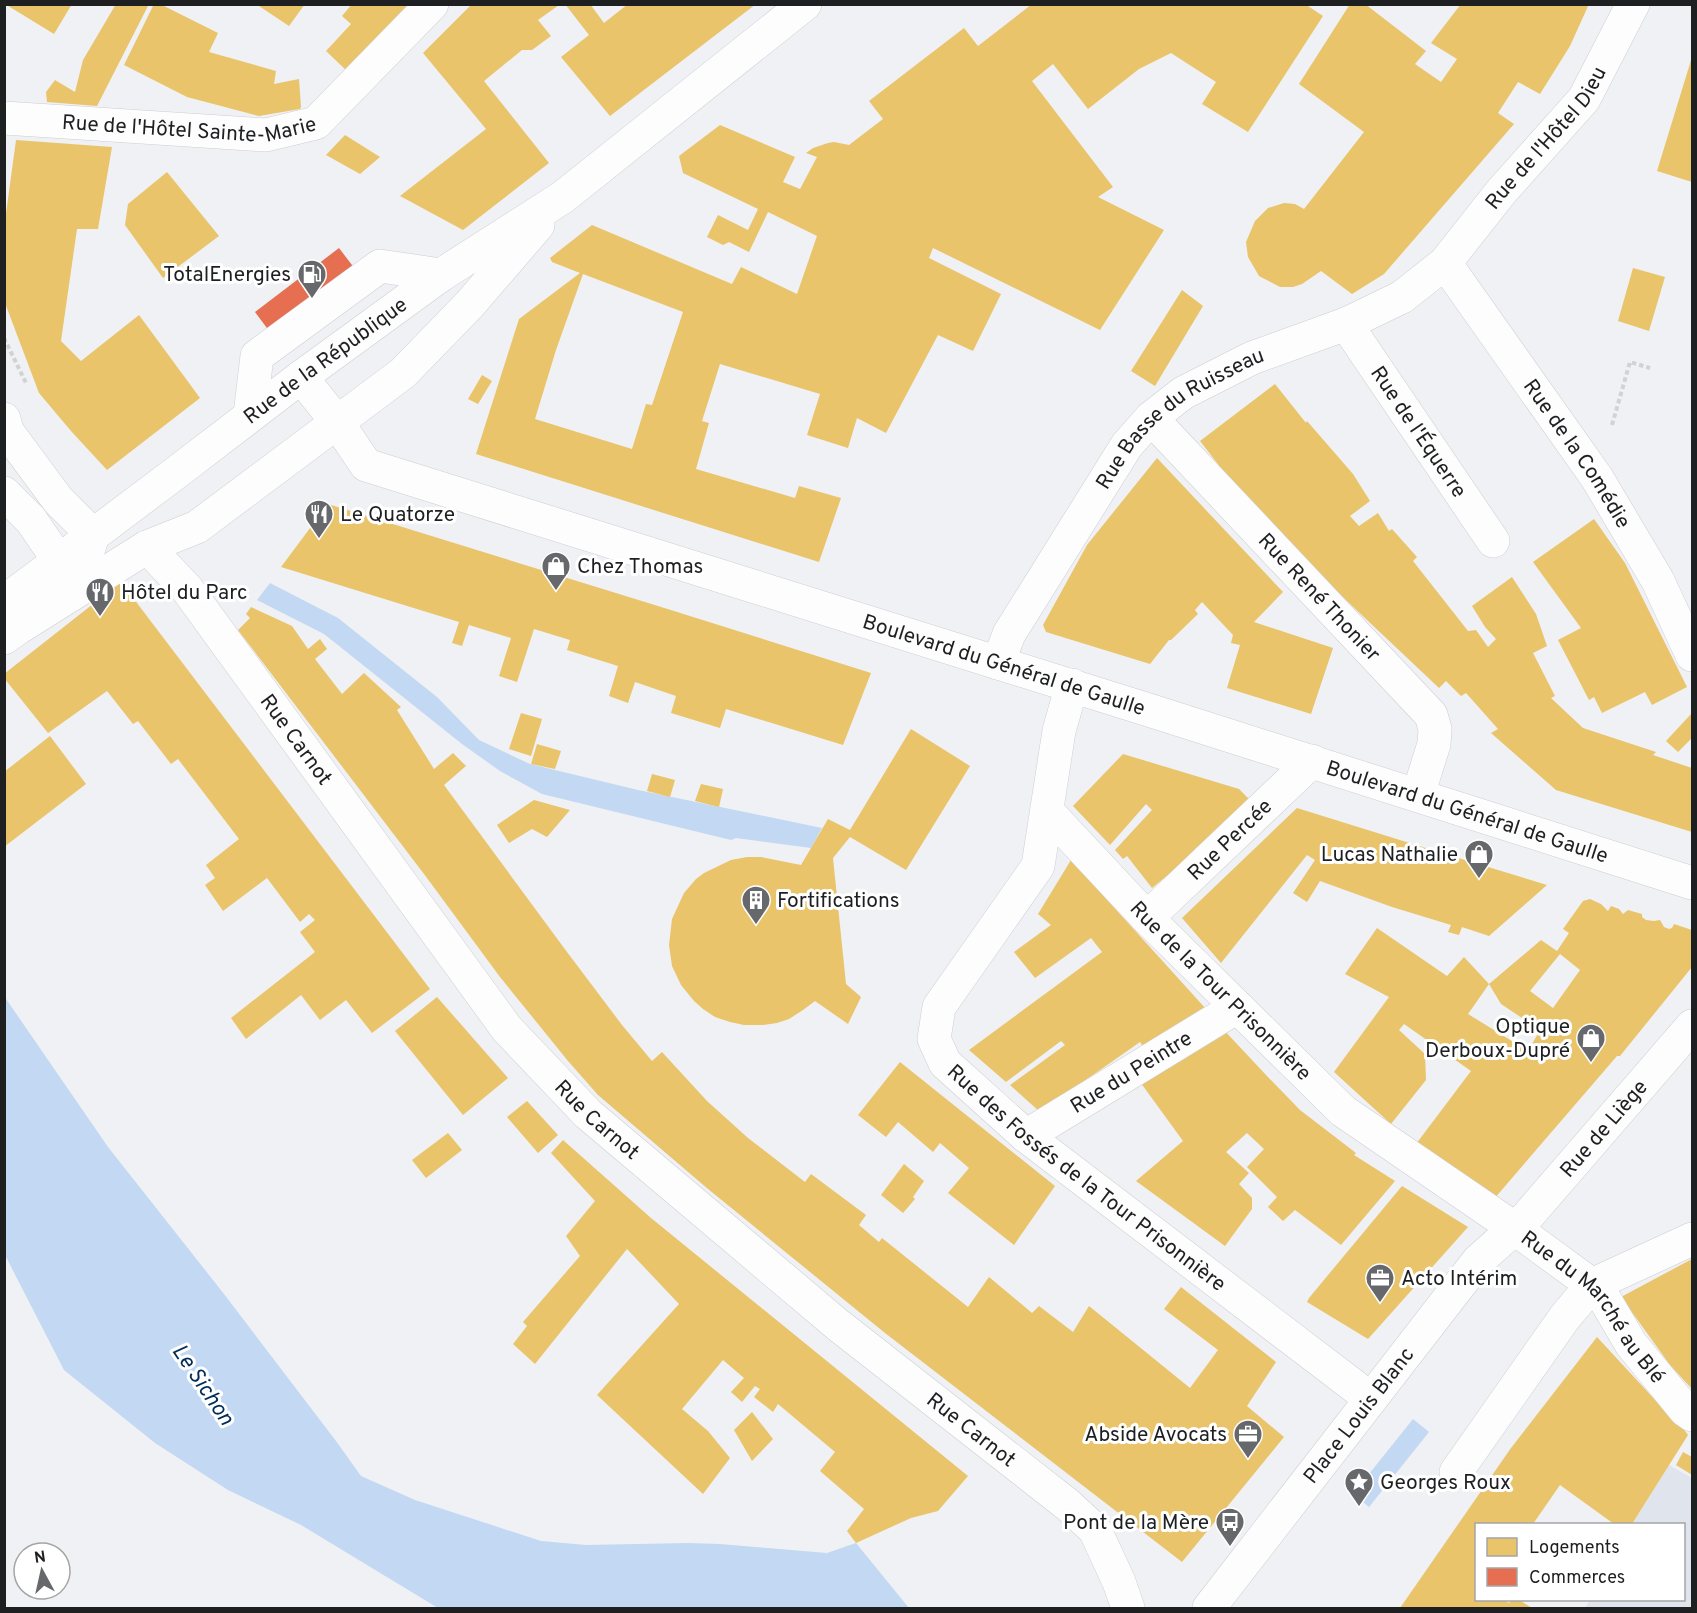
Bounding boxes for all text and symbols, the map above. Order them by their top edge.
street label: Rue de l'Hôtel Dieu [1480,62,1613,216]
street label: Rue de l'Hôtel Sainte-Marie [61,110,319,150]
fuel station icon: TotalEnergies [296,258,328,300]
place label: TotalEnergies [163,262,291,289]
street label: Rue de la République [239,292,413,431]
street label: Rue Basse du Ruisseau [1091,343,1268,495]
street label: Rue de l'Équerre [1363,361,1472,504]
street label: Rue de la Comédie [1516,374,1636,534]
restaurant icon: Le Quatorze [303,498,335,540]
place label: Le Quatorze [340,502,455,529]
street label: Rue René Thonier [1252,528,1386,668]
shop icon: Chez Thomas [540,550,572,592]
place label: Chez Thomas [577,554,703,581]
restaurant icon: Hôtel du Parc [84,576,116,618]
place label: Hôtel du Parc [121,580,248,607]
street label: Boulevard du Général de Gaulle [859,609,1148,723]
street label: Rue Carnot [253,689,337,791]
street label: Boulevard du Général de Gaulle [1322,755,1611,870]
street label: Rue Percée [1182,794,1279,887]
shop icon: Lucas Nathalie [1463,838,1495,880]
place label: Lucas Nathalie [1321,842,1458,869]
building icon: Fortifications [740,884,772,926]
place label: Fortifications [777,888,900,915]
street label: Rue de la Tour Prisonnière [1123,896,1316,1087]
place label: Optique Derboux-Dupré [1425,1014,1570,1065]
shop icon: Optique Derboux-Dupré [1575,1022,1607,1064]
street label: Rue du Peintre [1066,1026,1198,1121]
street label: Rue des Fossés de la Tour Prisonnière [941,1059,1231,1299]
street label: Rue Carnot [548,1075,644,1167]
street label: Rue de Liège [1555,1075,1654,1184]
street label: Rue du Marché au Blé [1515,1225,1670,1390]
office icon: Acto Intérim [1364,1262,1396,1304]
place label: Acto Intérim [1401,1266,1517,1293]
water label: Le Sichon [165,1340,239,1431]
street label: Place Louis Blanc [1298,1342,1421,1490]
street label: Rue Carnot [920,1387,1021,1474]
office icon: Abside Avocats [1232,1418,1264,1460]
place label: Abside Avocats [1084,1422,1227,1449]
place icon: Georges Roux [1343,1466,1375,1508]
place label: Georges Roux [1380,1470,1511,1497]
bus stop icon: Pont de la Mère [1214,1506,1246,1548]
place label: Pont de la Mère [1063,1510,1209,1537]
legend [1475,1523,1685,1601]
text: Logements [1529,1537,1620,1560]
north arrow [12,1541,72,1601]
text: N [33,1547,47,1569]
text: Commerces [1529,1567,1625,1590]

